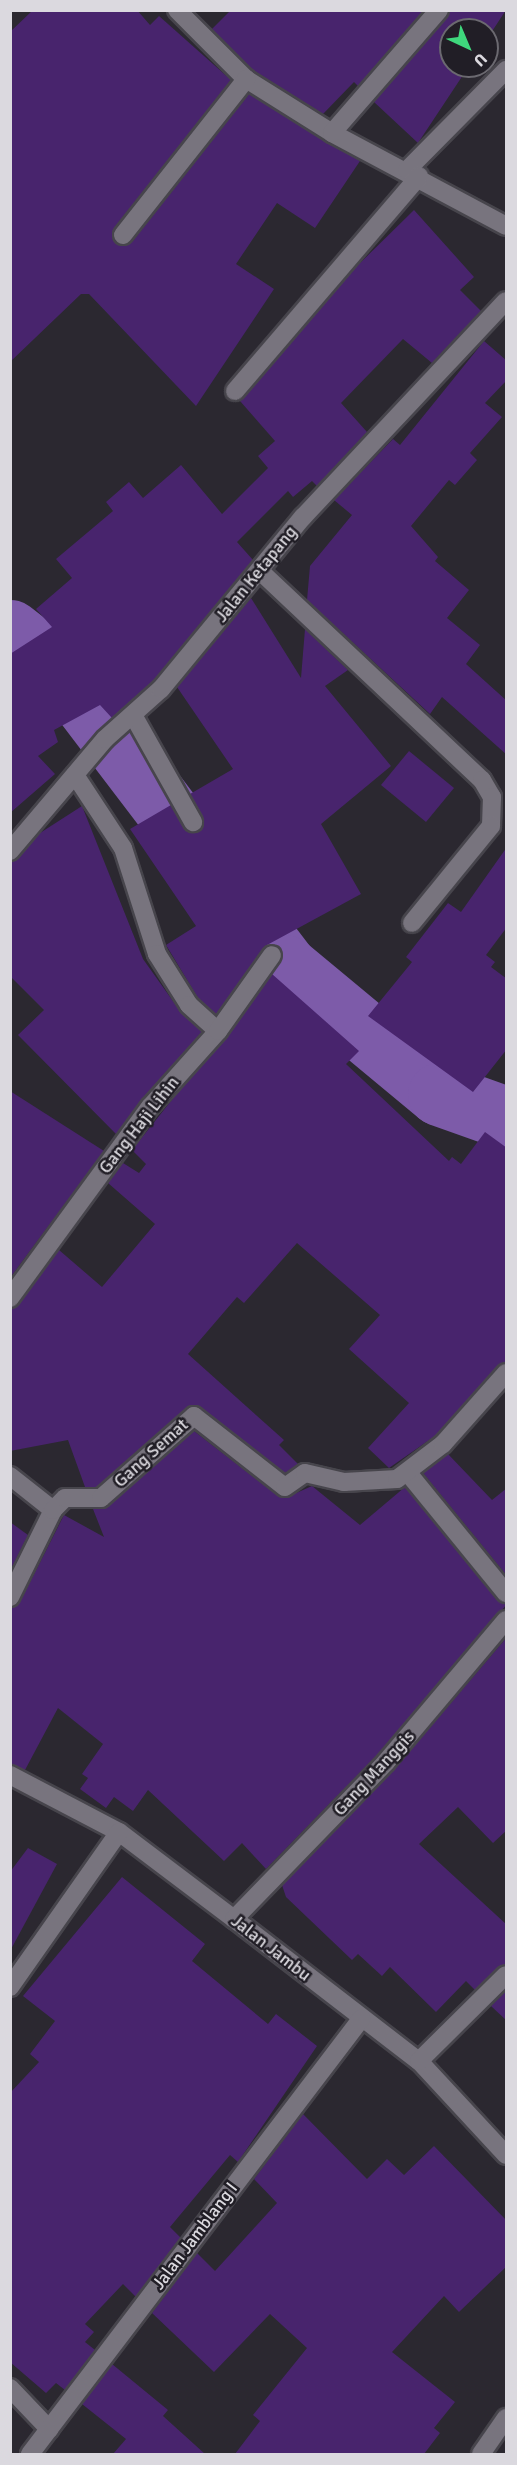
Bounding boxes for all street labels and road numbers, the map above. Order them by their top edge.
street label: Jalan Ketapang [211,521,301,627]
street label: Gang Haji Lihin [94,1072,184,1178]
street label: Gang Semat [109,1414,193,1492]
street label: Gang Manggis [329,1726,419,1820]
street label: Jalan Jambu [227,1910,315,1986]
street label: Jalan Jamblang I [148,2178,242,2294]

